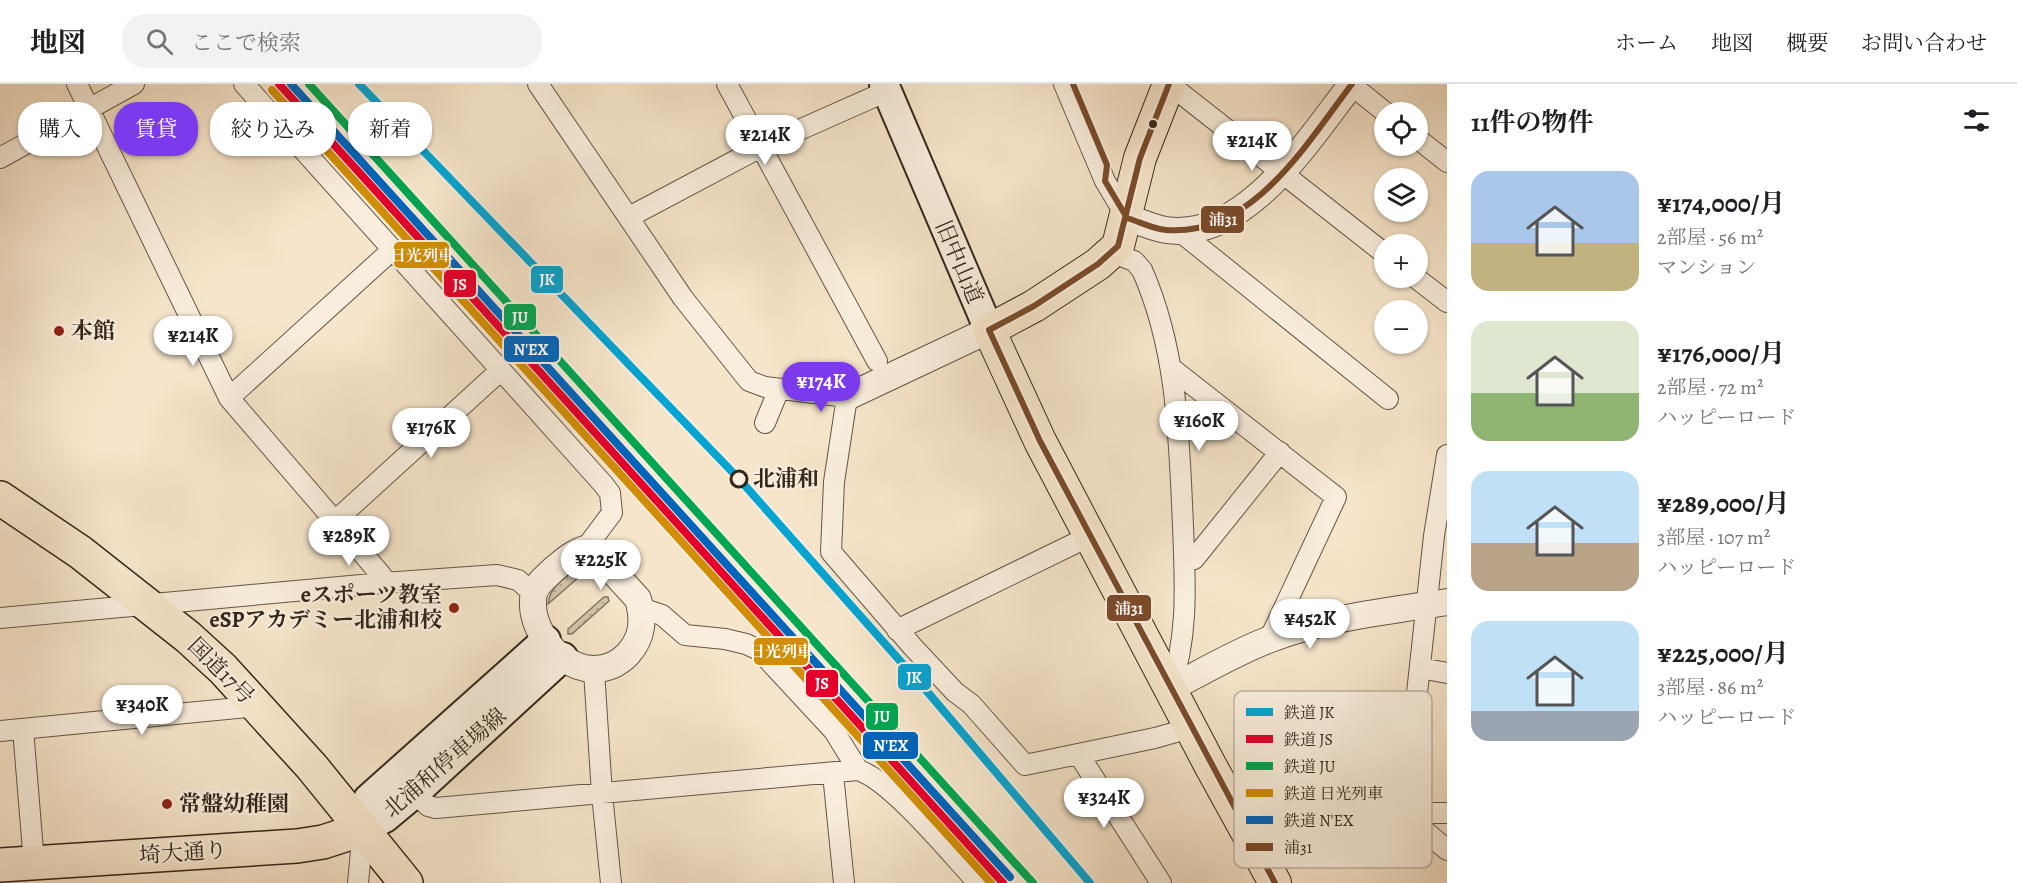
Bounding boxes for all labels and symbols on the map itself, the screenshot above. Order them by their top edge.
pin: ¥214K [723,115,807,166]
unlabelled marker [1147,118,1159,130]
pin: ¥214K [1210,121,1294,172]
line badge: 浦31 [1200,205,1245,234]
text: 浦31 [1209,209,1238,231]
street label: 旧中山道 [928,216,990,308]
line badge: 日光列車 [393,241,450,269]
text: 日光列車 [390,245,454,267]
line badge: JK [530,265,564,294]
line badge: JS [443,269,477,298]
text: JK [539,269,555,291]
text: JS [453,274,467,296]
line badge: JU [503,303,537,331]
text: JU [512,307,528,329]
place label: 本館 [71,316,115,346]
pin: ¥214K [151,316,235,367]
marker: 本館 [52,324,66,338]
line badge: N'EX [503,335,560,363]
text: N'EX [514,339,549,361]
pin: ¥174K [779,362,863,413]
pin: ¥160K [1157,401,1241,452]
pin: ¥176K [389,408,473,459]
place label: 北浦和 [753,464,819,494]
marker: 北浦和 [730,470,748,488]
pin: ¥289K [307,516,391,567]
pin: ¥225K [559,540,643,591]
place label: eスポーツ教室 eSPアカデミー北浦和校 [210,580,442,635]
line badge: 浦31 [1106,594,1152,622]
text: 浦31 [1115,598,1144,620]
pin: ¥452K [1268,599,1352,650]
marker: eスポーツ教室 eSPアカデミー北浦和校 [447,601,461,615]
street label: 国道17号 [181,631,261,711]
line badge: 日光列車 [753,637,809,666]
text: 日光列車 [749,641,813,663]
line badge: JK [897,663,932,691]
text: JK [906,667,922,689]
line badge: JS [805,669,839,698]
text: JS [815,673,829,695]
pin: ¥340K [100,685,184,736]
legend [1234,691,1432,868]
street label: 北浦和停車場線 [377,701,513,825]
line badge: JU [865,702,899,731]
text: 鉄道 JK [1283,702,1334,724]
text: JU [874,706,890,728]
text: 鉄道 JS [1283,729,1333,751]
line badge: N'EX [862,731,919,760]
text: N'EX [874,735,909,757]
text: 鉄道 JU [1283,756,1335,778]
pin: ¥324K [1062,778,1146,829]
text: 鉄道 日光列車 [1283,783,1383,805]
place label: 常盤幼稚園 [179,789,289,819]
marker: 常盤幼稚園 [160,797,174,811]
text: 鉄道 N'EX [1283,810,1354,832]
street label: 埼大通り [138,835,228,871]
text: 浦31 [1284,837,1313,859]

